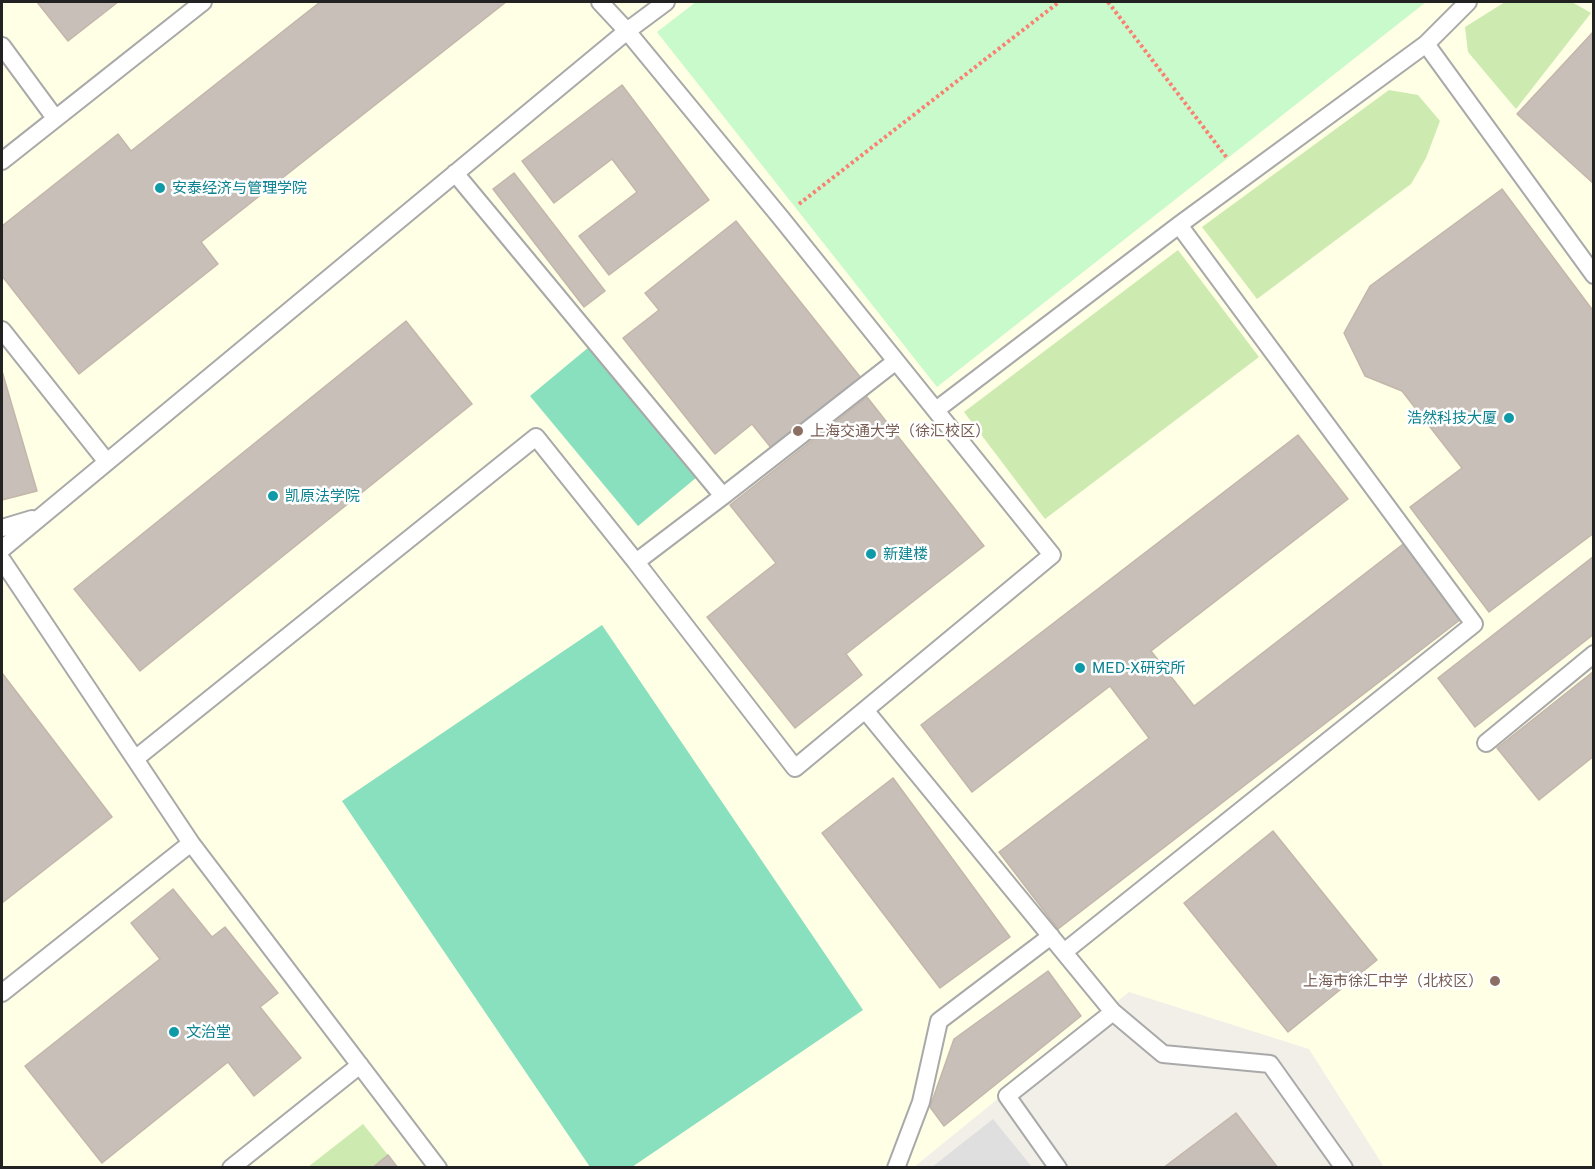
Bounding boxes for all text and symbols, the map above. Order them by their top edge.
place label: 安泰经济与管理学院 [172,179,307,197]
marker: 安泰经济与管理学院 [153,181,167,195]
place label: 浩然科技大厦 [1407,409,1497,427]
marker: 浩然科技大厦 [1502,411,1516,425]
place label: 上海交通大学（徐汇校区） [810,422,990,440]
marker: 上海交通大学（徐汇校区） [791,424,805,438]
place label: 凯原法学院 [285,487,360,505]
marker: 凯原法学院 [266,489,280,503]
place label: 新建楼 [883,545,928,563]
marker: 新建楼 [864,547,878,561]
place label: MED-X研究所 [1092,659,1185,677]
marker: MED-X研究所 [1073,661,1087,675]
place label: 上海市徐汇中学（北校区） [1303,972,1483,990]
marker: 上海市徐汇中学（北校区） [1488,974,1502,988]
place label: 文治堂 [186,1023,231,1041]
marker: 文治堂 [167,1025,181,1039]

